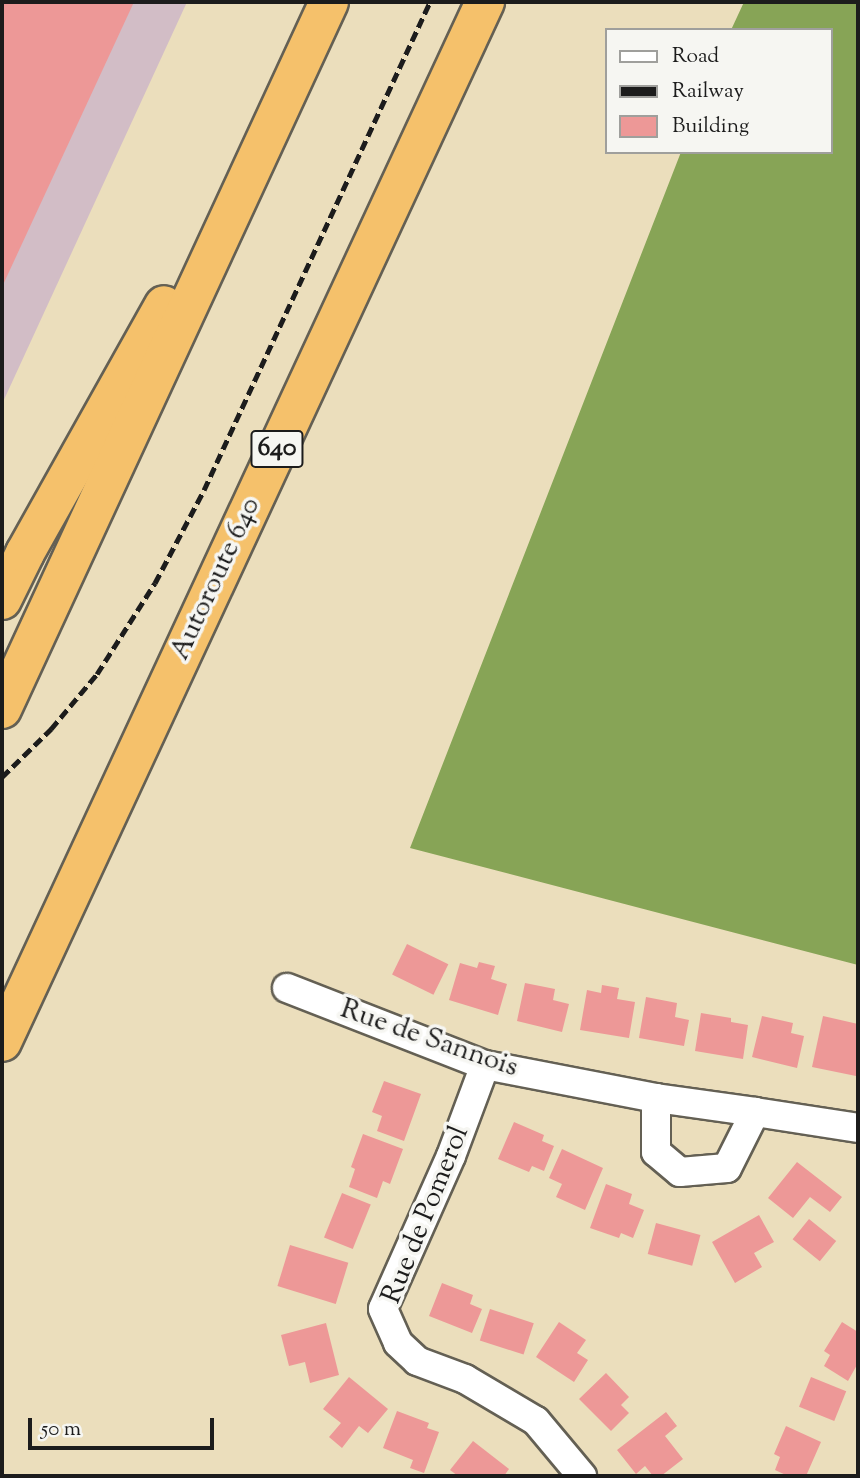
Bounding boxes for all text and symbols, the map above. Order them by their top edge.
legend [604,28,832,154]
text: Road [672,42,719,72]
text: Railway [672,77,744,107]
text: Building [672,112,749,142]
road number: 640 [249,426,305,471]
street label: Autoroute 640 [164,492,268,666]
street label: Rue de Sannois [336,993,522,1085]
street label: Rue de Pomerol [375,1121,477,1309]
scale bar [32,1404,217,1448]
text: 50 m [41,1415,81,1445]

